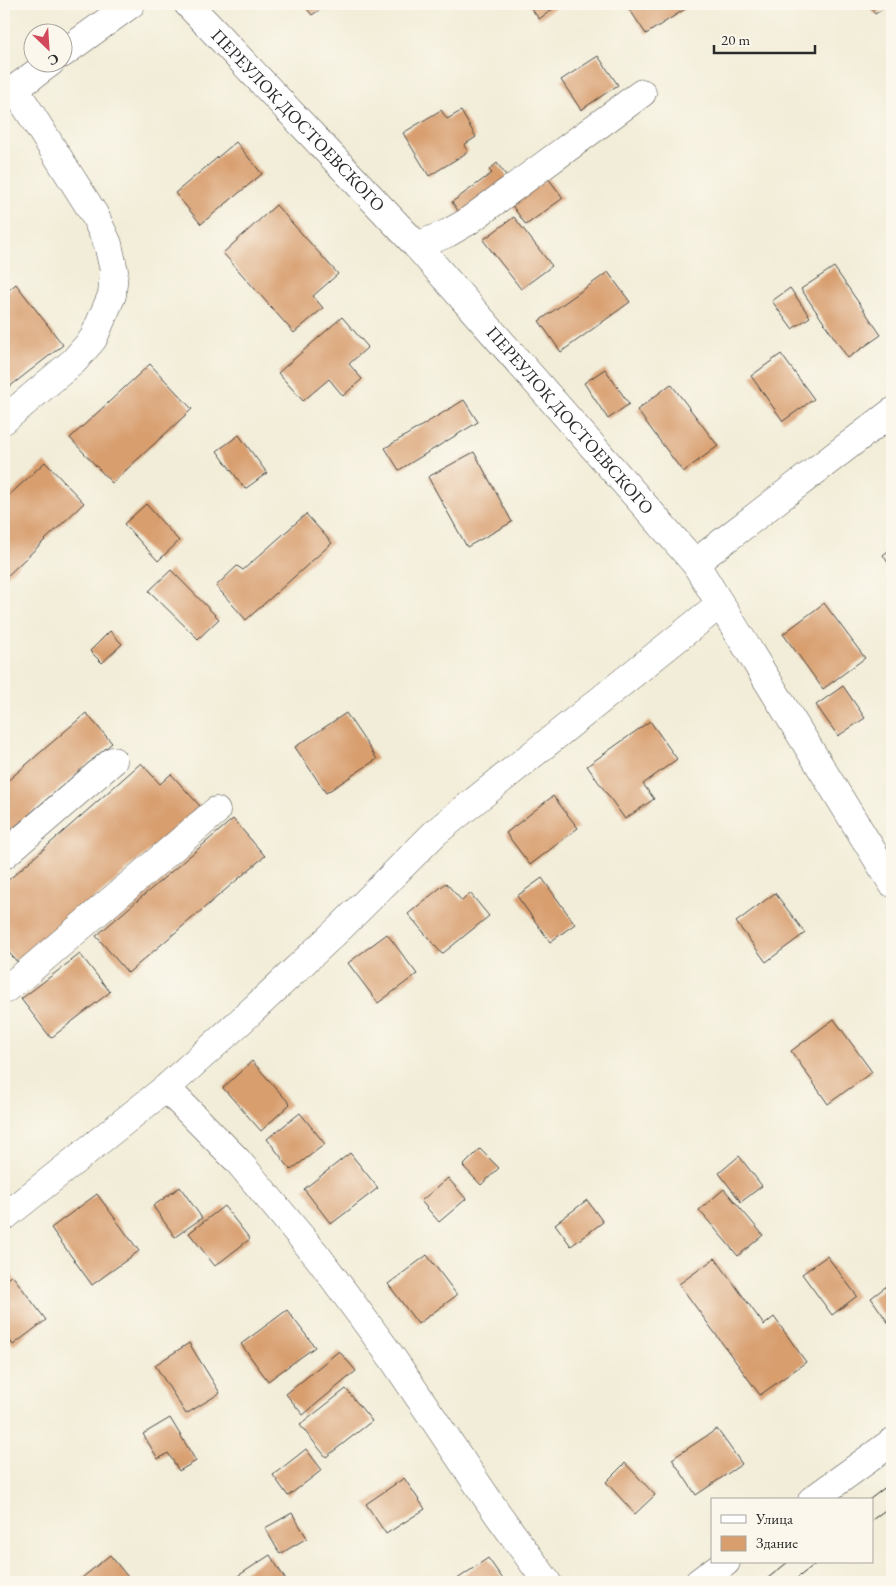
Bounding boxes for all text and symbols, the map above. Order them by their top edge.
north arrow [22,22,72,72]
scale bar [714,22,815,54]
street label: ПЕРЕУЛОК ДОСТОЕВСКОГО [206,24,390,216]
text: 20 m [721,30,750,49]
text: С [45,50,62,70]
street label: ПЕРЕУЛОК ДОСТОЕВСКОГО [481,321,659,519]
legend [711,1498,874,1564]
text: Улица [755,1509,793,1528]
text: Здание [756,1533,798,1552]

